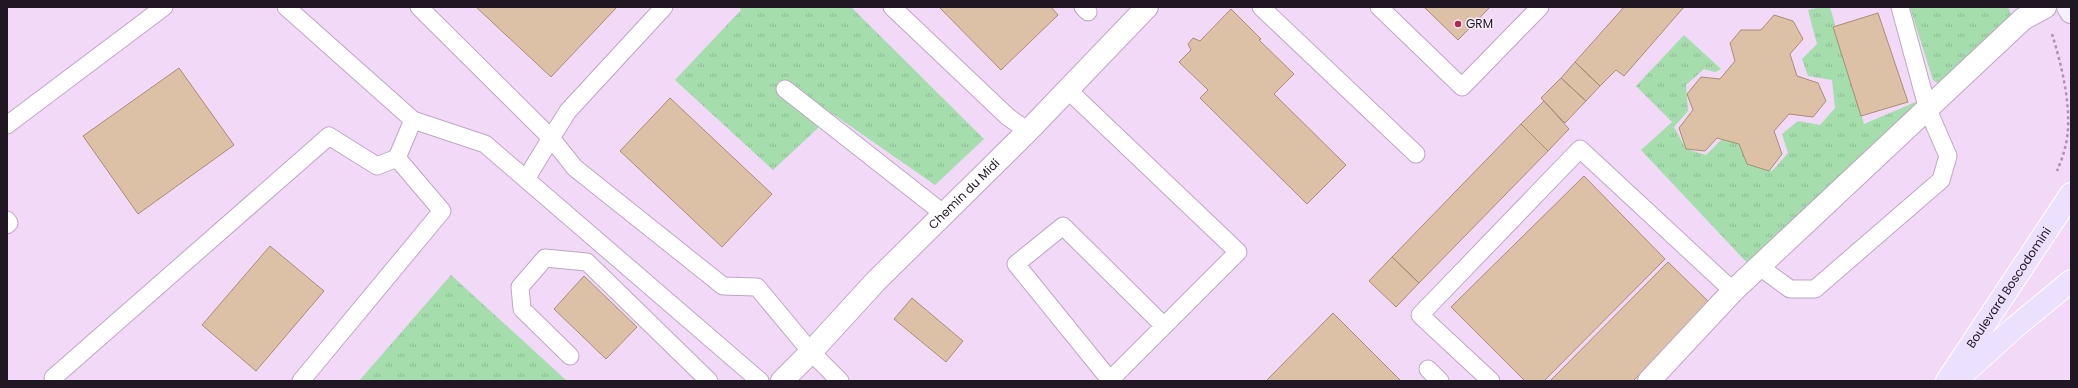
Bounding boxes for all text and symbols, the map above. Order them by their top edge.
place label: GRM [1466,15,1493,32]
marker: GRM [1453,19,1463,29]
street label: Chemin du Midi [924,155,1003,233]
street label: Boulevard Boscodomini [1962,224,2055,351]

